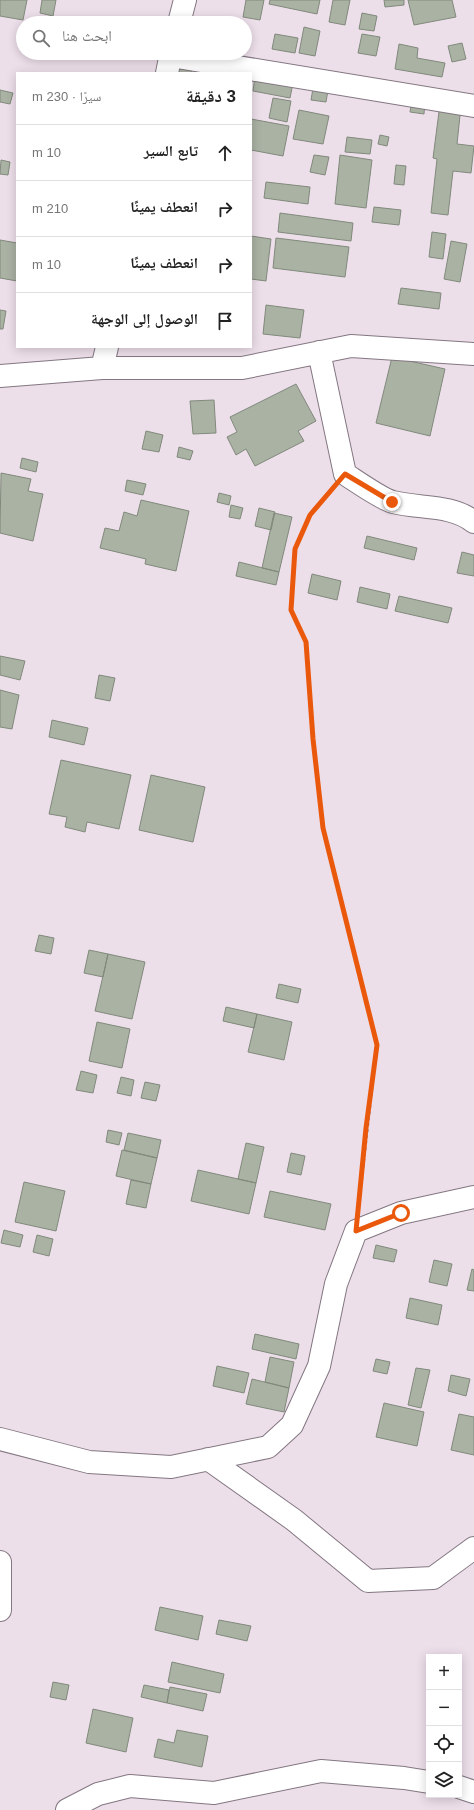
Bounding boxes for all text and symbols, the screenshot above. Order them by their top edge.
search box [16,16,252,60]
icon: search [30,27,52,49]
text: ابحث هنا [62,27,112,44]
text: 3 دقيقة [186,87,236,106]
text: سيرًا · 230 m [32,89,101,104]
text: تابع السير [144,142,198,159]
icon: ahead [214,142,236,164]
text: 10 m [32,145,61,160]
text: انعطف يمينًا [130,198,198,215]
icon: right [214,198,236,220]
text: 210 m [32,201,68,216]
text: انعطف يمينًا [130,254,198,271]
icon: right [214,254,236,276]
text: 10 m [32,257,61,272]
text: الوصول إلى الوجهة [91,310,198,327]
icon: arrive [214,310,236,332]
route end [383,493,401,511]
route start [392,1204,410,1222]
map controls [426,1654,462,1798]
button: + [426,1654,462,1690]
button: − [426,1690,462,1726]
button: locate [426,1726,462,1762]
button: layers [426,1762,462,1798]

